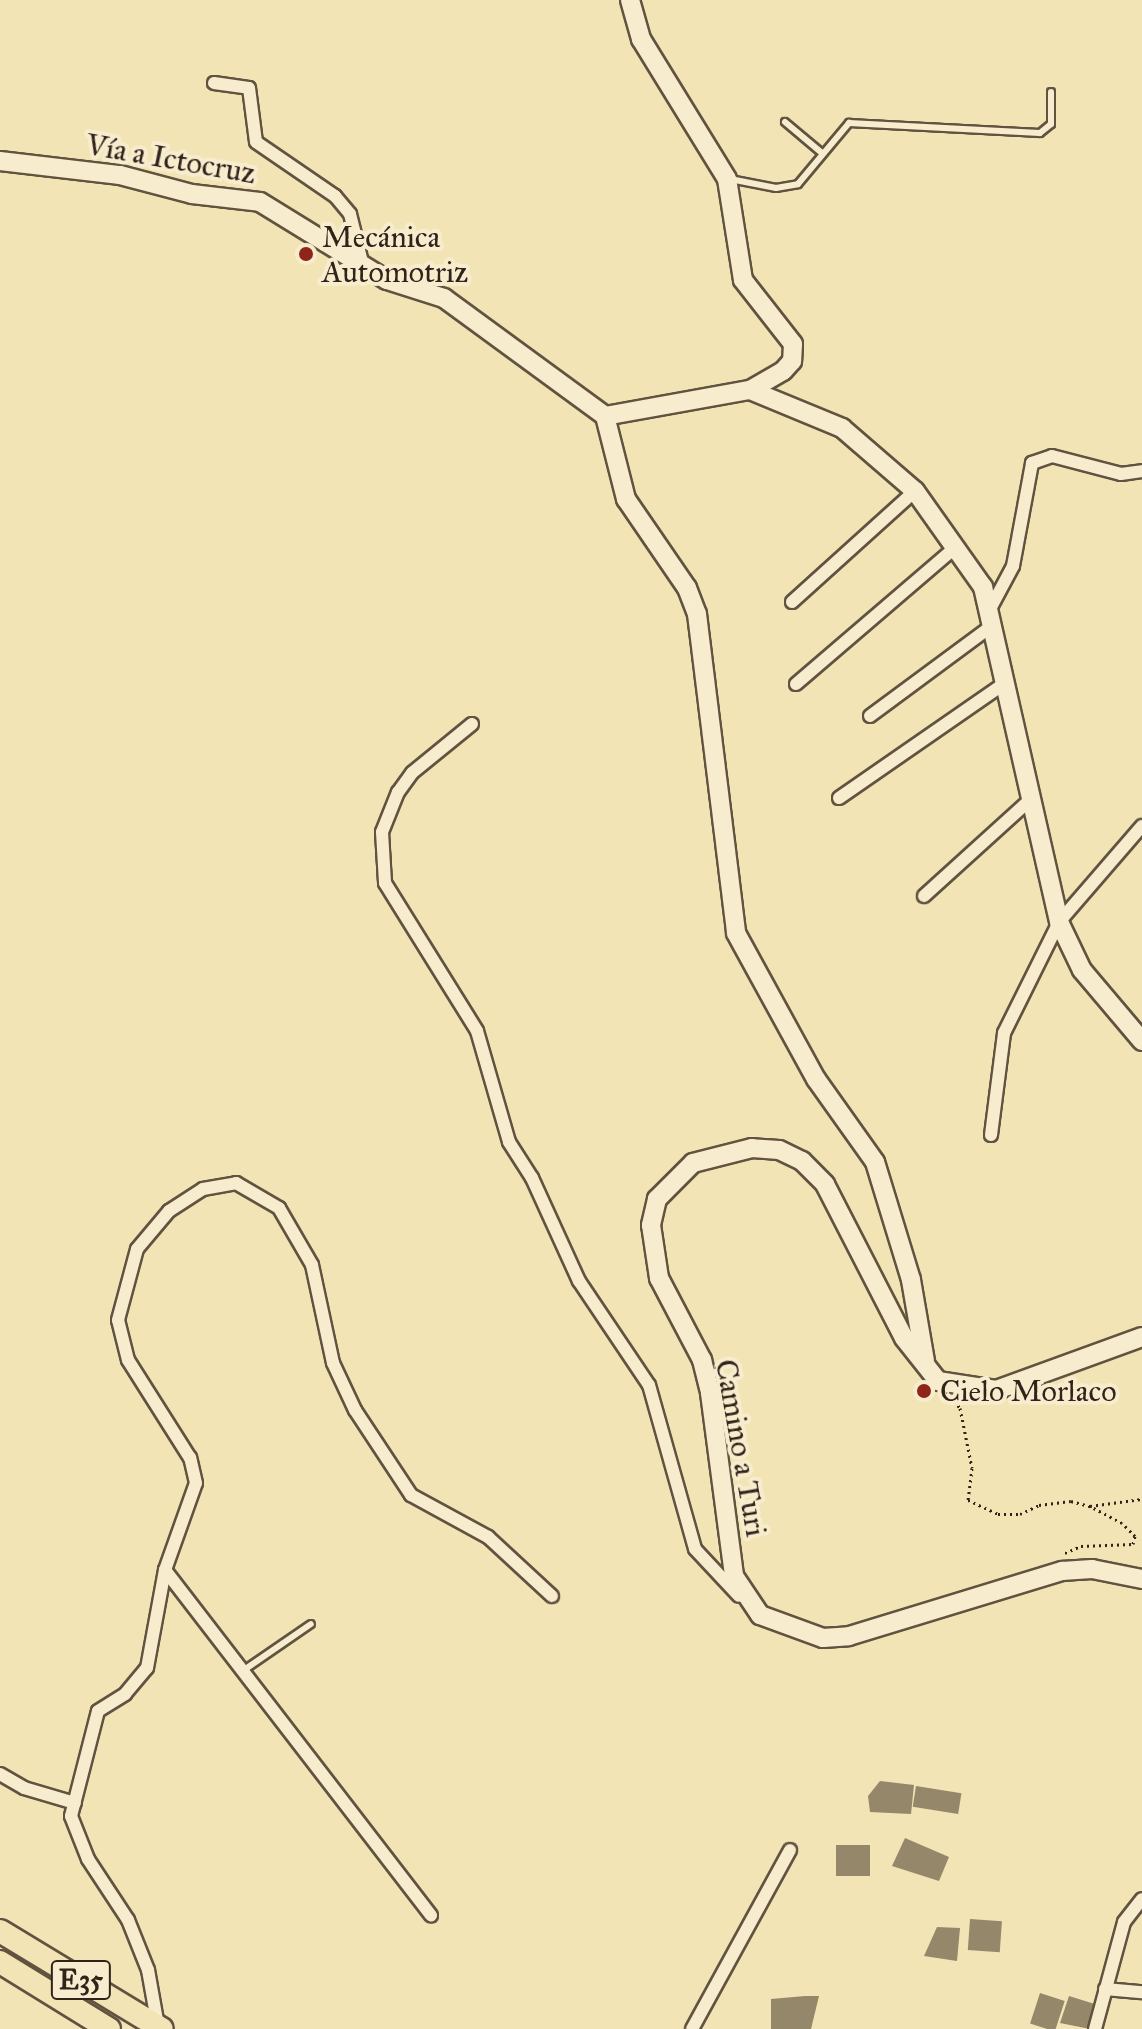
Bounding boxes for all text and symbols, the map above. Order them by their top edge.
street label: Vía a Ictocruz [84,126,258,192]
place label: Mecánica Automotriz [322,219,468,290]
marker: Mecánica Automotriz [297,245,315,263]
street label: Camino a Turi [708,1357,774,1539]
place label: Cielo Morlaco [940,1373,1117,1409]
marker: Cielo Morlaco [915,1382,933,1400]
road number: E35 [49,1956,113,2004]

